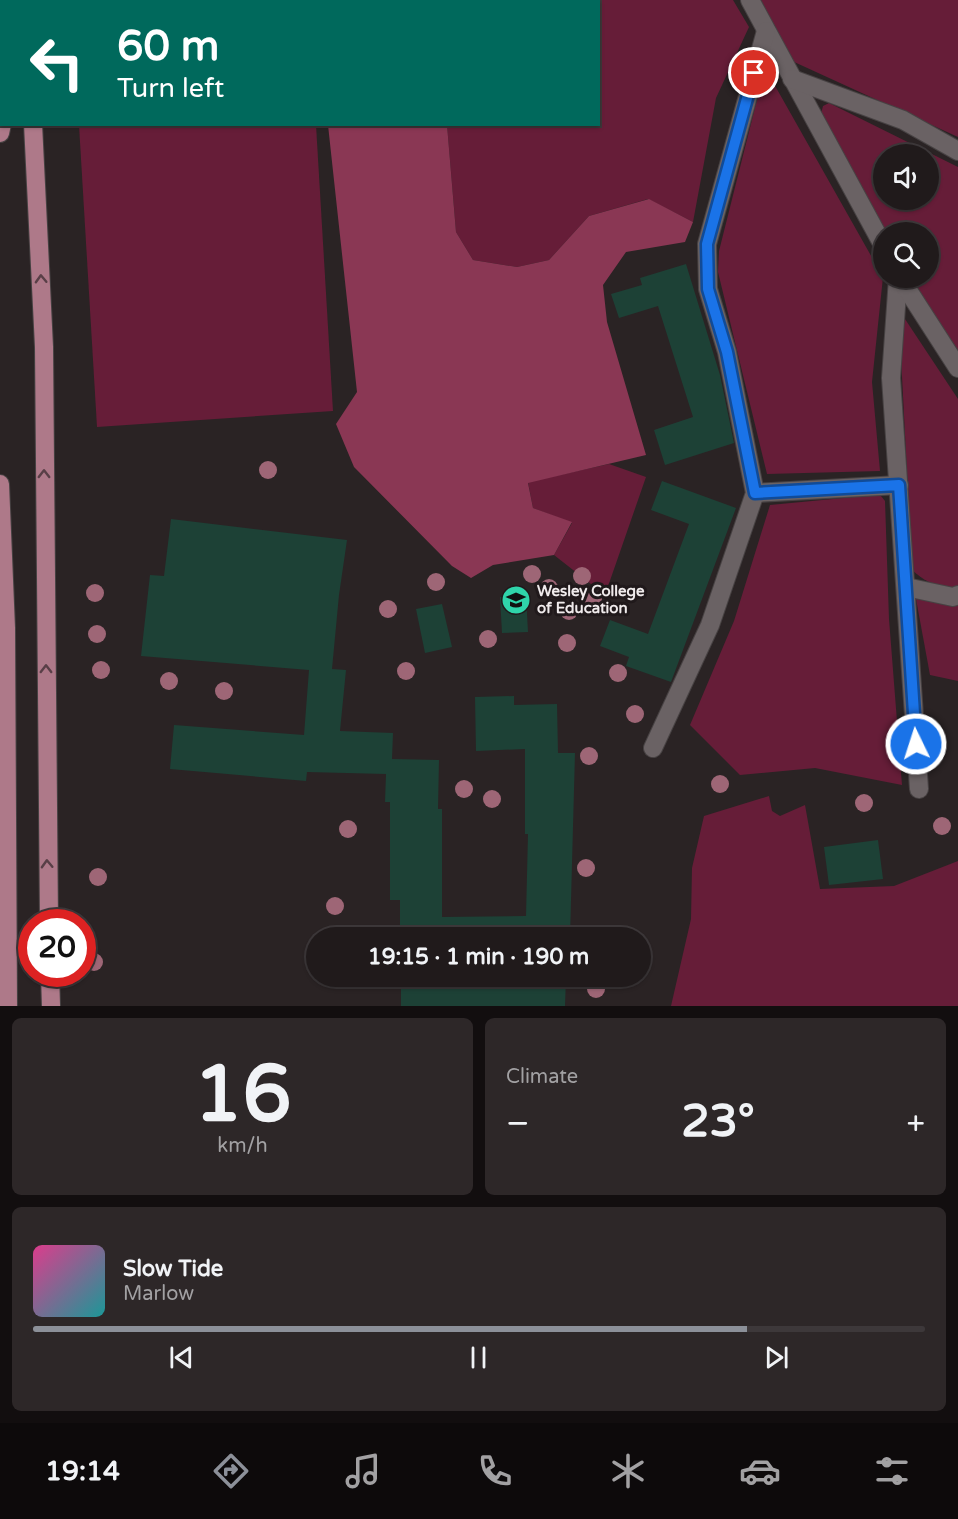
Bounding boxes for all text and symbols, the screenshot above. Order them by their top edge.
text: 60 m [117,21,219,72]
icon: left [18,24,96,102]
pin [728,47,779,98]
icon: arrive [737,56,770,89]
text: Turn left [117,72,224,105]
map controls [873,144,939,288]
button: sound [873,144,939,210]
button: search [873,222,939,288]
one-way arrow [34,275,47,284]
one-way arrow [38,470,51,479]
place label: Wesley College of Education [537,582,645,617]
school or university icon: Wesley College of Education [500,584,532,616]
one-way arrow [40,665,52,674]
position arrow [884,712,948,776]
one-way arrow [41,860,54,869]
speed limit sign: 20 [18,909,96,987]
text: 19:15 · 1 min · 190 m [368,944,589,970]
text: 16 [194,1048,291,1142]
text: Climate [506,1065,578,1089]
text: 23° [681,1095,755,1149]
text: − [506,1104,530,1143]
text: + [906,1104,925,1143]
text: km/h [217,1134,268,1158]
text: Slow Tide [123,1256,223,1282]
text: Marlow [123,1282,194,1306]
icon: previous [165,1341,198,1374]
icon: pause [462,1341,495,1374]
icon: next [760,1341,793,1374]
icon: directions [210,1450,252,1492]
icon: music [342,1450,384,1492]
icon: phone [474,1450,516,1492]
icon: climate [607,1450,649,1492]
icon: car [739,1450,781,1492]
icon: filters [871,1450,913,1492]
text: 19:14 [45,1455,120,1488]

